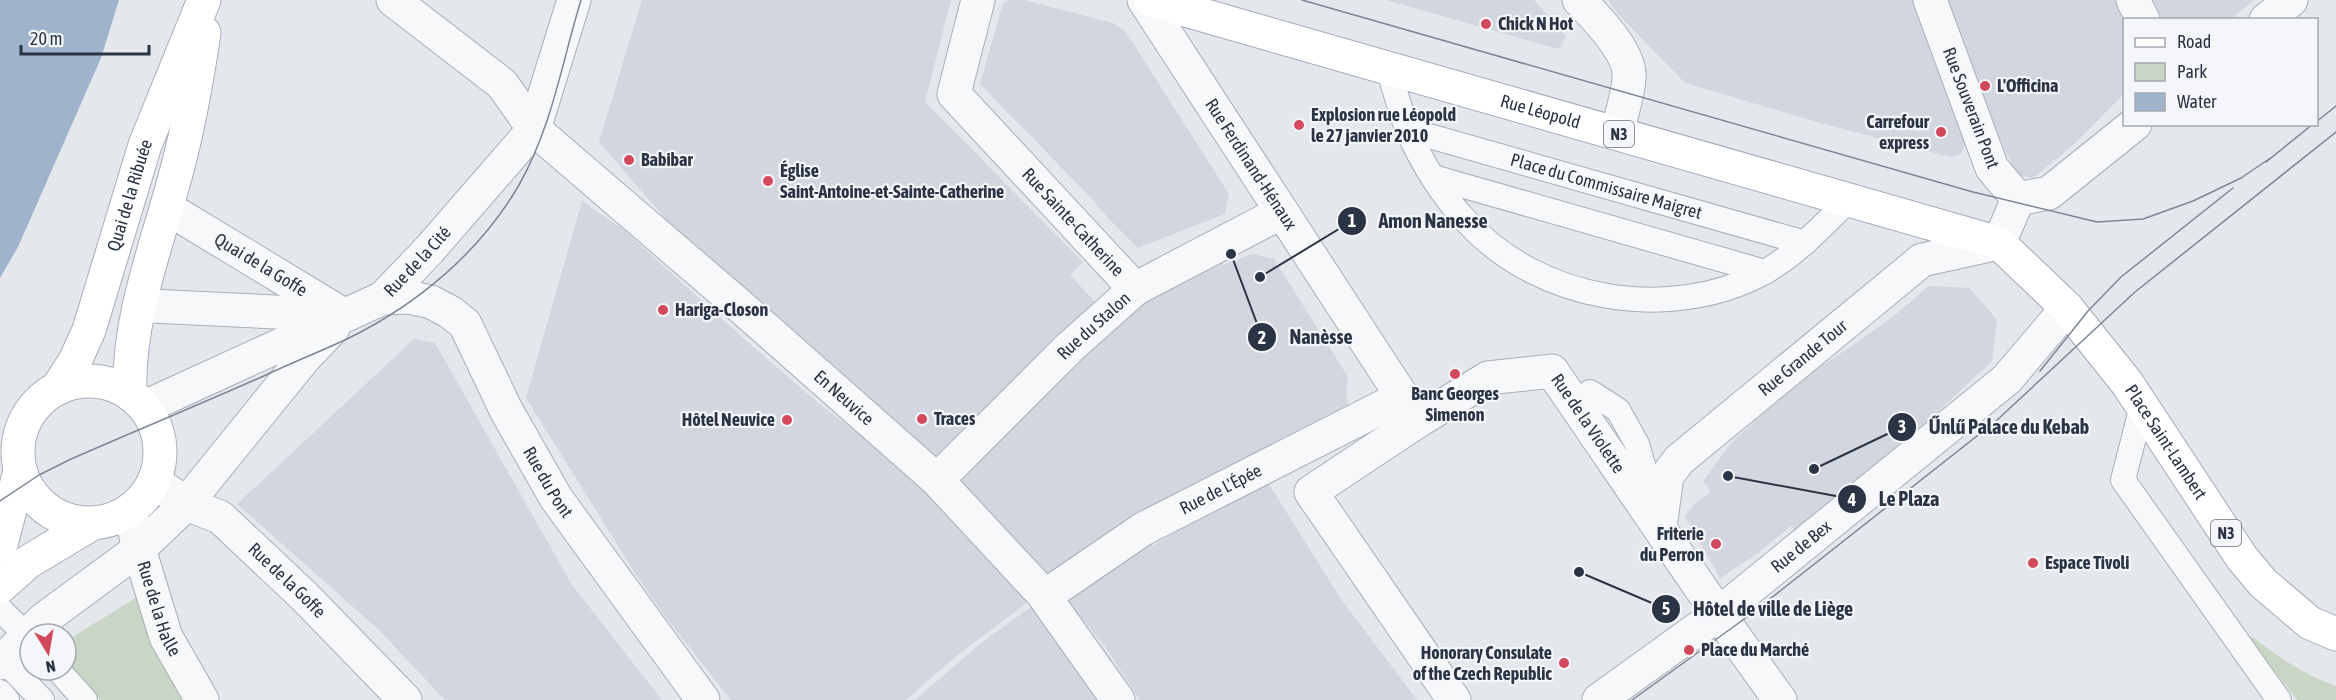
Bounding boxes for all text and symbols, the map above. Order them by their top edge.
place label: Chick N Hot [1498,13,1574,34]
marker: Chick N Hot [1479,17,1493,31]
scale bar [21,18,148,56]
legend [2123,18,2318,126]
text: 20 m [30,28,62,49]
text: Road [2177,31,2211,52]
street label: Rue Souverain Pont [1939,44,2004,171]
text: Park [2177,61,2207,82]
place label: L'Officina [1997,75,2058,96]
marker: L'Officina [1978,79,1992,93]
street label: Rue Léopold [1498,90,1583,133]
text: Water [2177,91,2217,112]
street label: Rue Ferdinand-Hénaux [1201,95,1302,233]
place label: Explosion rue Léopold le 27 janvier 2010 [1311,104,1456,146]
place label: Carrefour express [1866,111,1930,153]
marker: Explosion rue Léopold le 27 janvier 2010 [1292,118,1306,132]
road number: N3 [1604,121,1634,147]
marker: Carrefour express [1934,125,1948,139]
street label: Quai de la Ribuée [102,136,156,254]
place label: Babibar [641,149,693,170]
street label: Place du Commissaire Maigret [1508,149,1704,223]
marker: Babibar [622,153,636,167]
place label: Église Saint-Antoine-et-Sainte-Catherine [780,160,1004,202]
street label: Rue Sainte-Catherine [1018,164,1129,280]
marker: Église Saint-Antoine-et-Sainte-Catherine [761,174,775,188]
callout: Amon Nanesse [1337,202,1500,240]
text: Amon Nanesse [1377,209,1488,232]
text: 1 [1348,210,1356,231]
street label: Rue de la Cité [379,222,455,301]
street label: Quai de la Goffe [211,228,311,301]
street label: Rue du Stalon [1053,287,1134,364]
place label: Hariga-Closon [675,299,768,320]
marker: Hariga-Closon [656,303,670,317]
street label: Rue Grande Tour [1754,315,1852,400]
callout: Nanèsse [1247,318,1364,356]
text: Nanèsse [1289,325,1353,348]
text: 2 [1258,327,1266,348]
street label: En Neuvice [810,365,878,429]
marker: Banc Georges Simenon [1448,367,1462,381]
street label: Rue de la Violette [1547,369,1630,477]
street label: Place Saint-Lambert [2121,380,2212,503]
place label: Banc Georges Simenon [1411,383,1499,425]
place label: Traces [934,408,976,429]
callout: Űnlű Palace du Kebab [1887,408,2101,446]
place label: Hôtel Neuvice [682,409,775,430]
marker: Traces [915,412,929,426]
marker: Hôtel Neuvice [780,413,794,427]
text: Űnlű Palace du Kebab [1929,415,2089,438]
text: 3 [1898,416,1906,437]
street label: Rue du Pont [519,443,578,522]
street label: Rue de L'Épée [1176,459,1265,519]
callout: Le Plaza [1837,480,1951,518]
text: Le Plaza [1879,487,1939,510]
text: 4 [1847,489,1856,510]
street label: Rue de Bex [1767,515,1835,577]
road number: N3 [2211,520,2241,546]
place label: Friterie du Perron [1640,523,1704,565]
marker: Friterie du Perron [1709,537,1723,551]
street label: Rue de la Goffe [244,538,330,622]
place label: Espace Tivoli [2045,552,2130,573]
marker: Espace Tivoli [2026,556,2040,570]
street label: Rue de la Halle [133,558,186,660]
callout: Hôtel de ville de Liège [1651,590,1865,628]
text: Hôtel de ville de Liège [1693,597,1853,620]
text: 5 [1662,598,1670,619]
north arrow [18,622,78,682]
place label: Place du Marché [1701,639,1809,660]
place label: Honorary Consulate of the Czech Republic [1413,642,1552,684]
marker: Place du Marché [1682,643,1696,657]
marker: Honorary Consulate of the Czech Republic [1557,656,1571,670]
text: N [45,657,57,676]

